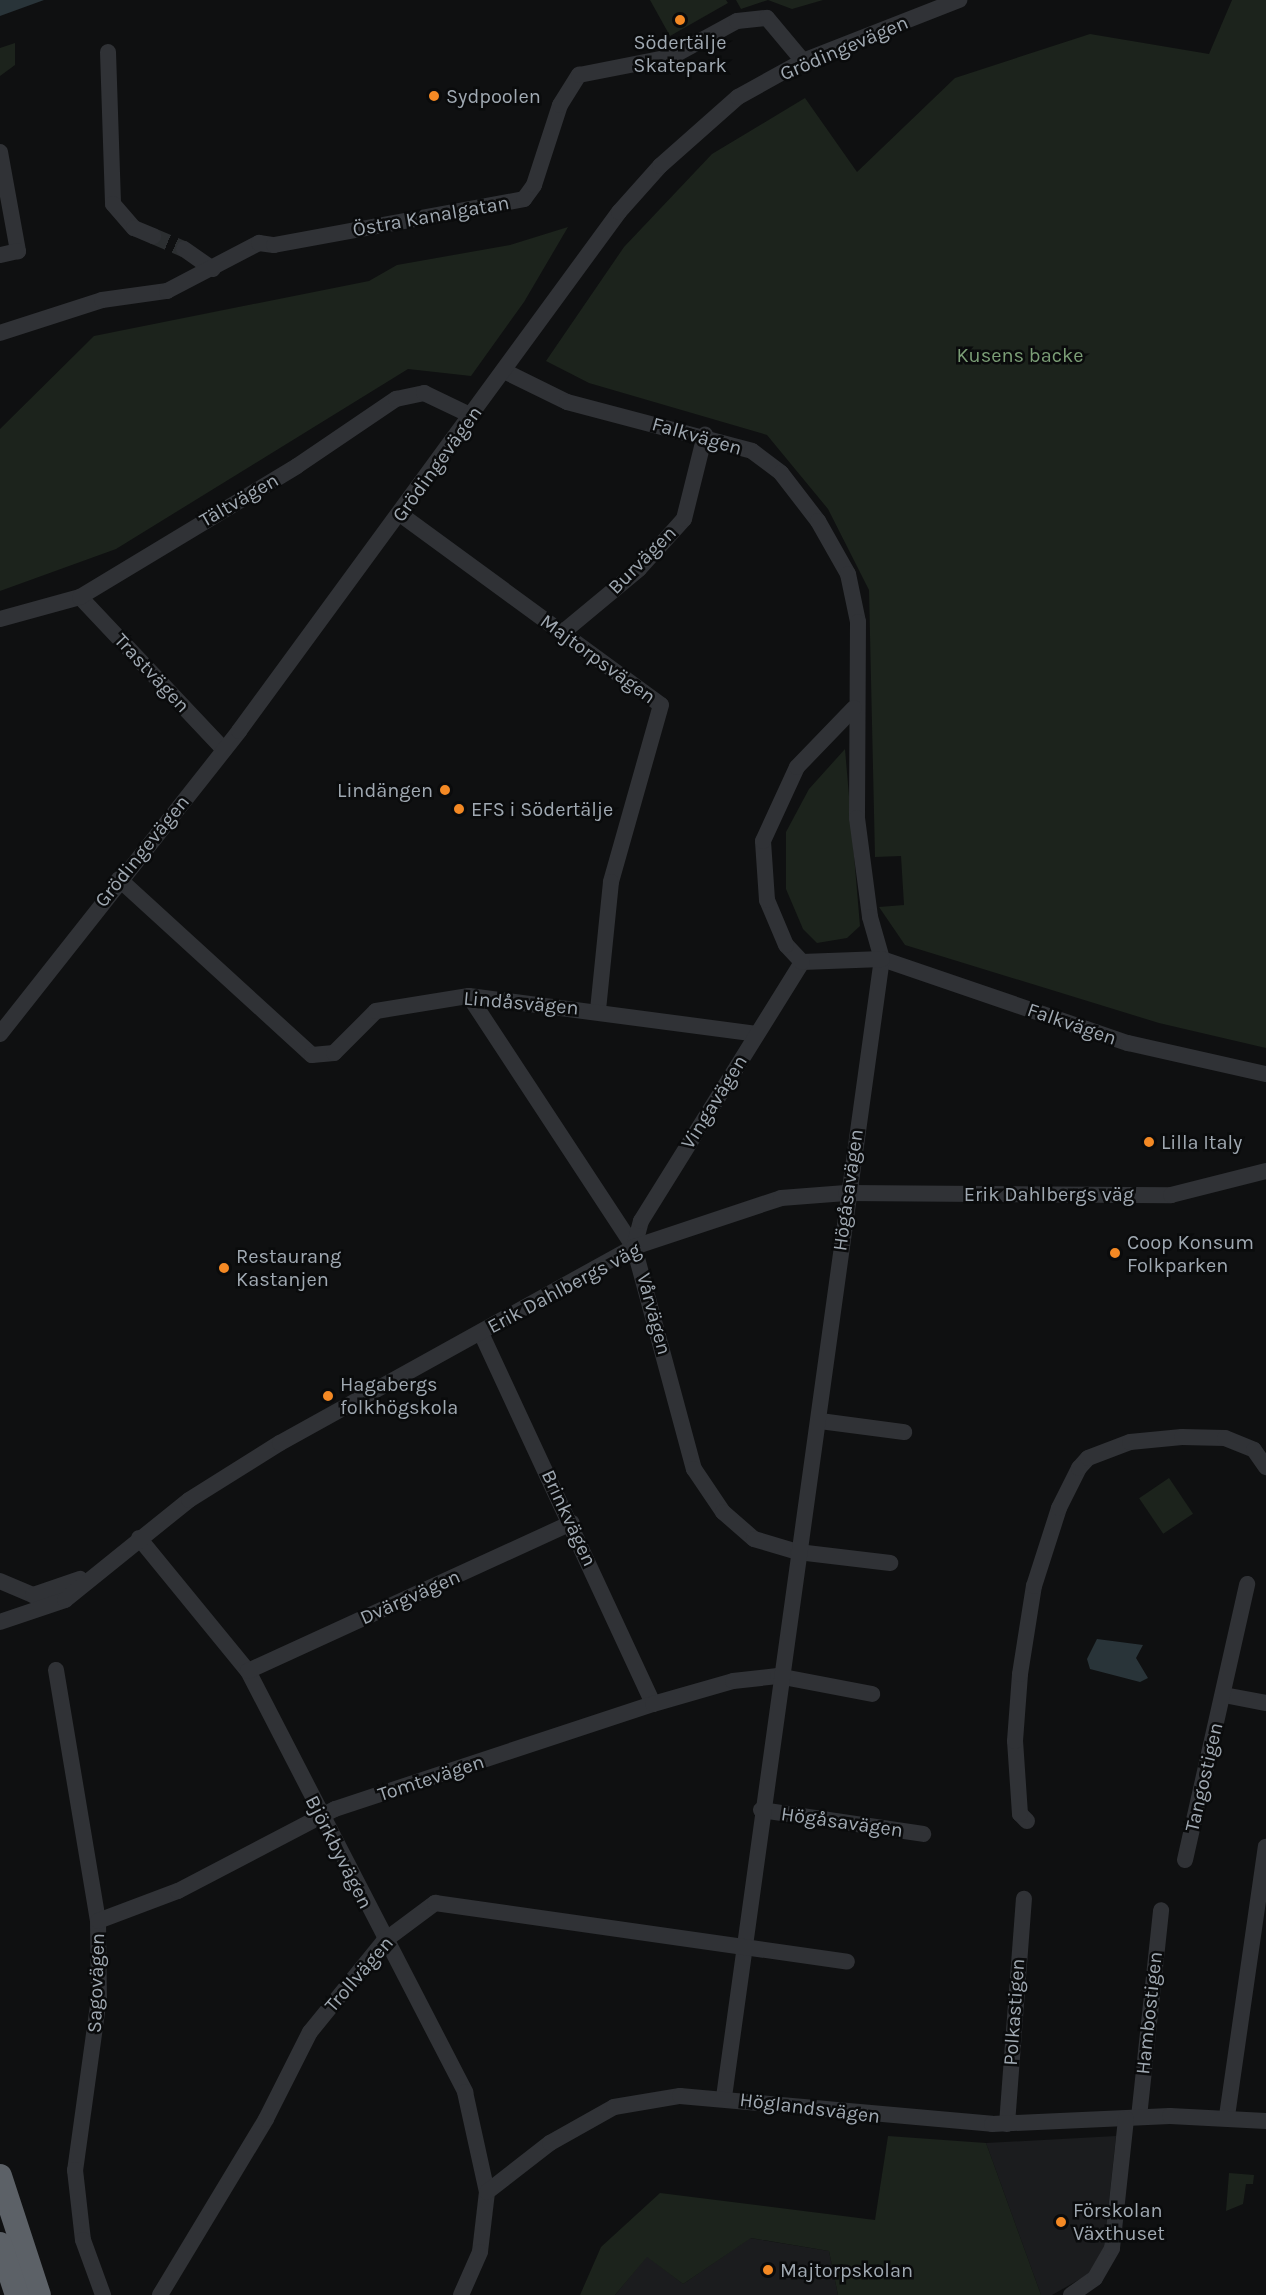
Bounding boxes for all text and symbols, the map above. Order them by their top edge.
street label: Grödingevägen [776,10,912,86]
marker: Södertälje Skatepark [673,13,687,27]
place label: Södertälje Skatepark [633,30,727,77]
place label: Sydpoolen [446,84,541,108]
marker: Sydpoolen [427,89,441,103]
street label: Östra Kanalgatan [351,190,511,242]
park label: Kusens backe [956,343,1084,367]
street label: Grödingevägen [387,401,487,527]
street label: Falkvägen [649,412,745,460]
street label: Tältvägen [195,468,283,532]
street label: Burvägen [603,521,681,599]
street label: Majtorpsvägen [536,609,660,709]
street label: Trastvägen [109,628,195,718]
place label: Lindängen [337,778,433,802]
marker: Lindängen [438,783,452,797]
street label: Grödingevägen [90,790,194,912]
place label: EFS i Södertälje [471,797,613,821]
marker: EFS i Södertälje [452,802,466,816]
street label: Lindåsvägen [462,986,580,1020]
street label: Falkvägen [1024,998,1120,1050]
street label: Vingavägen [676,1051,752,1153]
street label: Högåsavägen [828,1128,868,1252]
place label: Lilla Italy [1161,1130,1242,1154]
marker: Lilla Italy [1142,1135,1156,1149]
street label: Erik Dahlbergs väg [964,1182,1134,1206]
place label: Coop Konsum Folkparken [1127,1230,1254,1277]
street label: Erik Dahlbergs väg [483,1237,645,1339]
place label: Restaurang Kastanjen [236,1244,341,1291]
marker: Coop Konsum Folkparken [1108,1246,1122,1260]
marker: Restaurang Kastanjen [217,1261,231,1275]
street label: Vårvägen [632,1271,676,1357]
place label: Hagabergs folkhögskola [340,1372,458,1419]
marker: Hagabergs folkhögskola [321,1389,335,1403]
street label: Brinkvägen [536,1466,602,1570]
street label: Dvärgvägen [356,1564,464,1630]
street label: Tangostigen [1180,1720,1228,1834]
street label: Tomtevägen [375,1750,487,1806]
street label: Björkbyvägen [300,1791,378,1913]
street label: Högåsavägen [780,1802,904,1842]
street label: Trollvägen [320,1931,398,2017]
street label: Sagovägen [82,1933,110,2033]
street label: Hambostigen [1131,1950,1167,2076]
street label: Polkastigen [998,1958,1030,2066]
street label: Höglandsvägen [738,2087,882,2129]
place label: Förskolan Växthuset [1073,2198,1165,2245]
marker: Förskolan Växthuset [1054,2215,1068,2229]
place label: Majtorpskolan [780,2258,913,2282]
marker: Majtorpskolan [761,2263,775,2277]

